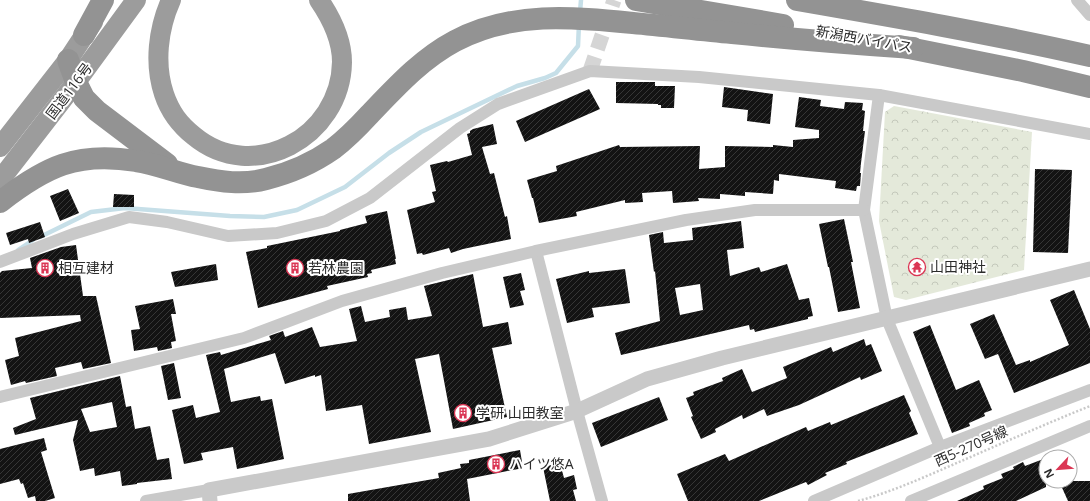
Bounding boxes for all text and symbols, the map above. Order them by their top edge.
street label: 新潟西バイパス [814,21,914,56]
street label: 国道116号 [41,59,96,123]
temple icon: 山田神社 [907,257,927,277]
place label: 山田神社 [930,257,986,276]
building icon: 相互建材 [35,258,55,278]
place label: 相互建材 [58,258,114,277]
building icon: 若林農園 [285,258,305,278]
place label: 若林農園 [308,258,364,277]
building icon: 学研 山田教室 [453,403,473,423]
place label: 学研 山田教室 [476,403,564,422]
street label: 西5-270号線 [931,421,1011,470]
north arrow [1038,449,1078,489]
building icon: ハイツ悠A [486,454,506,474]
place label: ハイツ悠A [509,454,574,473]
text: N [1040,466,1057,481]

